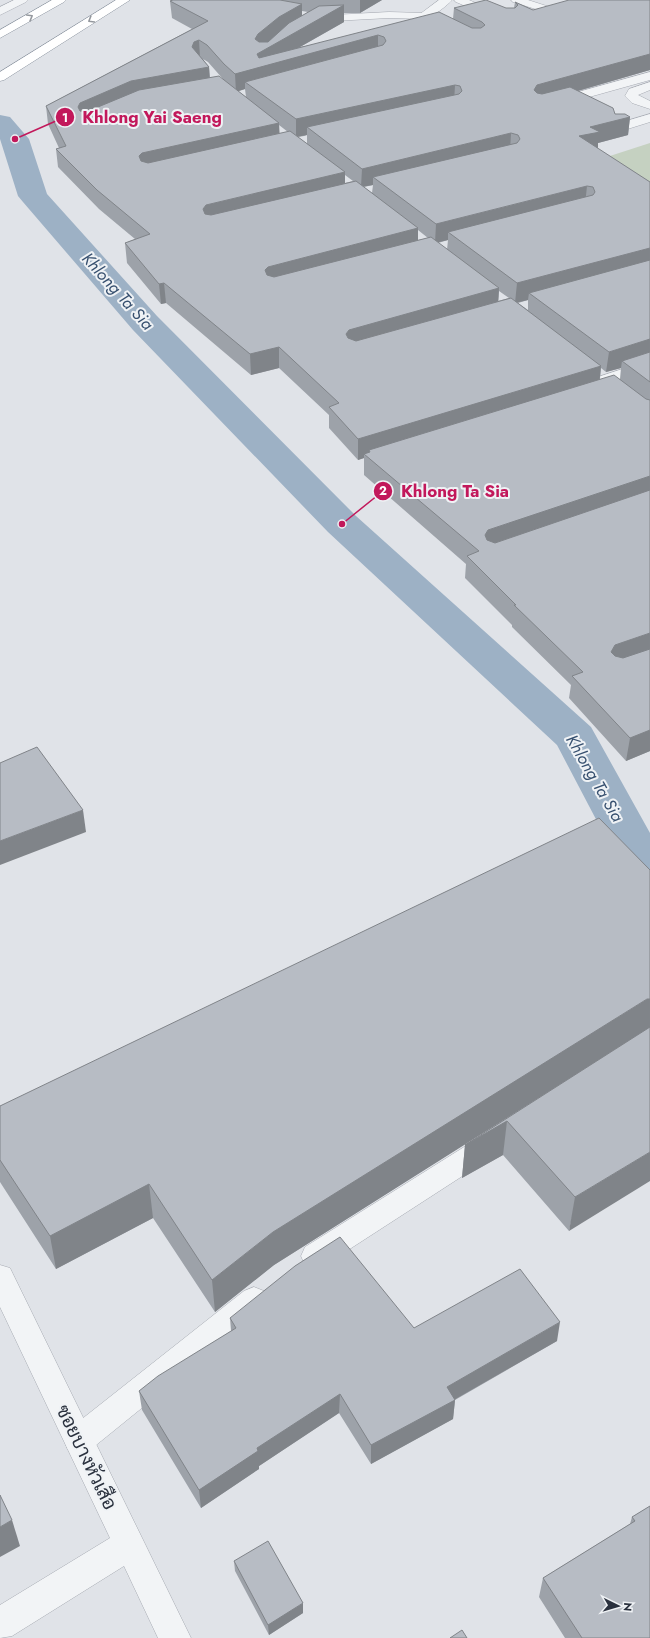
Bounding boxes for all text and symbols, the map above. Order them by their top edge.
one-way arrow [26,15,33,22]
one-way arrow [88,16,95,23]
callout: Khlong Yai Saeng [55,103,230,132]
text: Khlong Yai Saeng [82,105,222,129]
text: 1 [62,109,68,127]
water label: Khlong Ta Sia [77,247,160,336]
callout: Khlong Ta Sia [373,476,517,505]
text: Khlong Ta Sia [401,479,509,503]
text: 2 [379,482,387,500]
water label: Khlong Ta Sia [560,730,630,827]
street label: ซอยบางหัวเสือ [49,1400,124,1514]
north arrow [598,1586,638,1626]
text: N [620,1602,636,1612]

